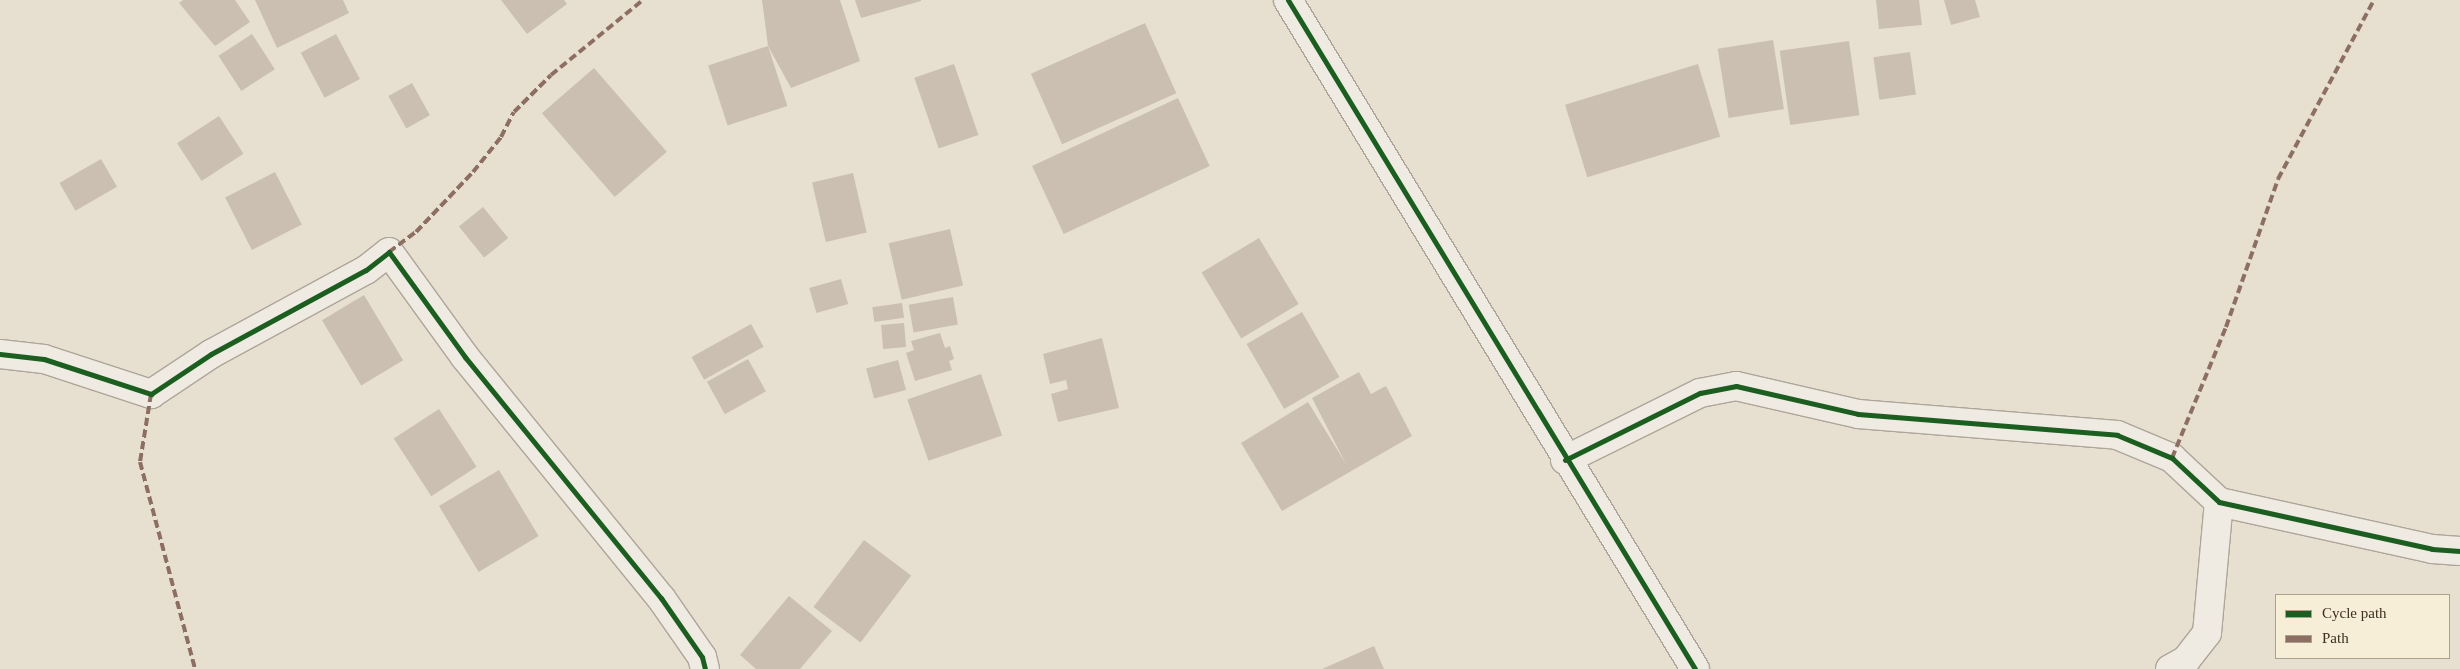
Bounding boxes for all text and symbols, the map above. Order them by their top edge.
legend [2275,594,2450,659]
text: Cycle path [2322,605,2387,621]
text: Path [2322,630,2349,646]

